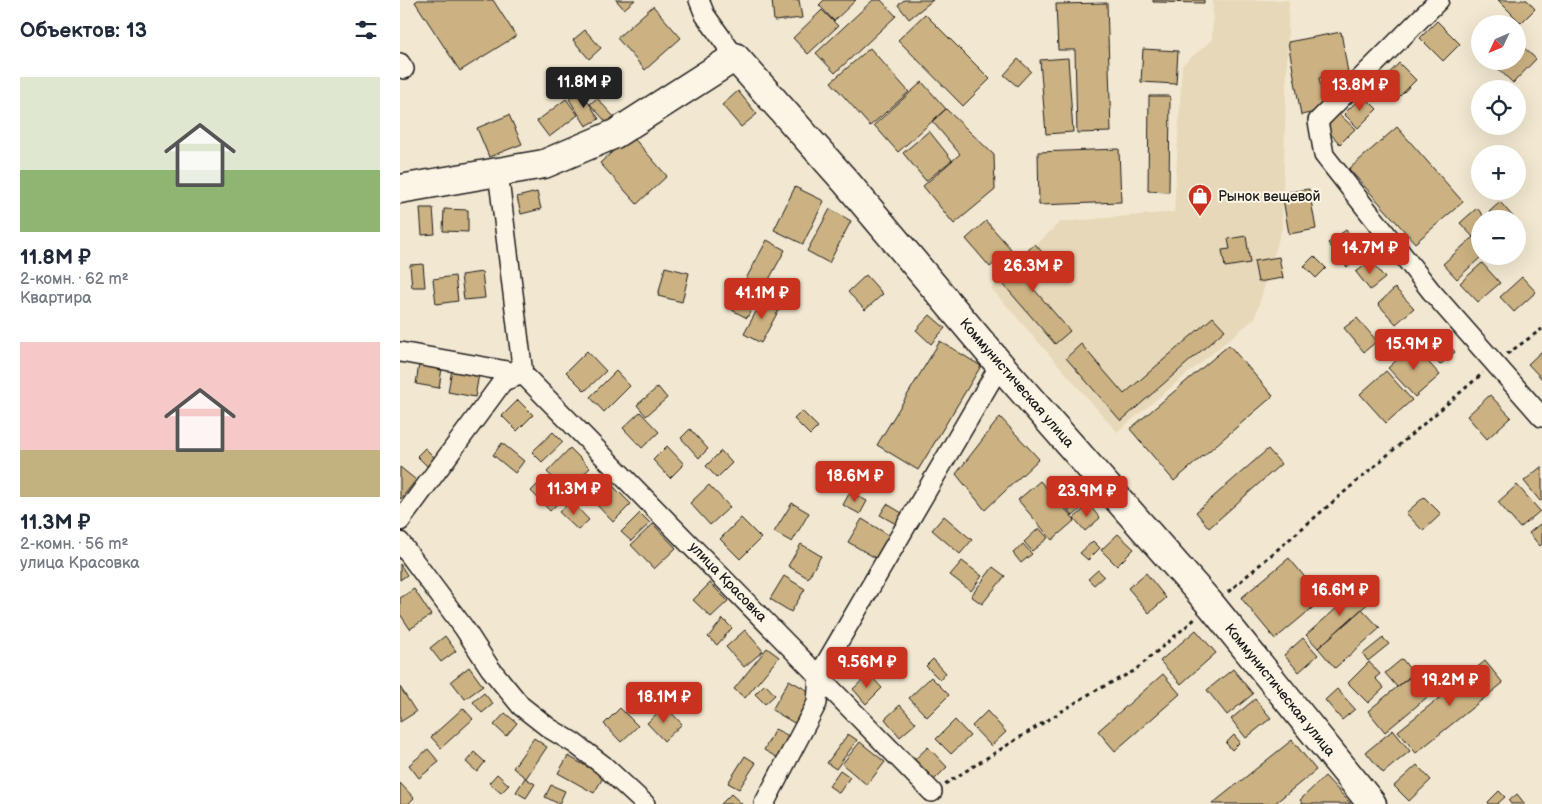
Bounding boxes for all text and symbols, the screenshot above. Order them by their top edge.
north arrow [1471,15,1526,70]
map controls [1471,15,1526,265]
icon: filters [352,16,380,44]
text: Объектов: 13 [20,18,147,43]
pin: 11.8M ₽ [538,66,630,109]
pin: 13.8M ₽ [1314,70,1406,112]
text: 11.8M ₽ [557,73,611,92]
text: 13.8M ₽ [1332,76,1388,95]
button: locate [1471,80,1526,135]
icon: home [155,110,245,200]
button: + [1471,145,1526,200]
shop icon: Рынок вещевой [1187,183,1213,217]
place label: Рынок вещевой [1218,188,1320,205]
button: − [1471,210,1526,265]
pin: 14.7M ₽ [1324,232,1416,275]
text: 14.7M ₽ [1342,239,1398,258]
text: 11.8M ₽ [20,245,91,270]
pin: 26.3M ₽ [987,250,1079,293]
text: 26.3M ₽ [1003,257,1063,276]
text: 2-комн. · 62 m² [20,270,129,289]
pin: 41.1M ₽ [716,278,808,320]
text: 41.1M ₽ [735,284,789,303]
text: Квартира [20,289,92,308]
street label: Коммунистическая улица [956,315,1078,452]
pin: 15.9M ₽ [1368,328,1460,371]
text: 15.9M ₽ [1386,335,1442,354]
icon: home [155,375,245,465]
pin: 18.6M ₽ [809,460,901,503]
text: 18.6M ₽ [827,467,884,486]
pin: 11.3M ₽ [528,474,620,516]
pin: 23.9M ₽ [1041,476,1133,518]
text: 11.3M ₽ [547,480,601,499]
text: 23.9M ₽ [1058,482,1116,501]
text: 11.3M ₽ [20,510,91,535]
text: 2-комн. · 56 m² [20,535,128,554]
street label: улица Красовка [686,538,771,626]
text: улица Красовка [20,554,140,573]
pin: 16.6M ₽ [1294,574,1386,617]
text: 16.6M ₽ [1311,581,1369,600]
street label: Коммунистическая улица [1221,620,1339,760]
pin: 9.56M ₽ [821,646,913,689]
text: 9.56M ₽ [837,653,897,672]
pin: 19.2M ₽ [1404,664,1496,707]
text: 19.2M ₽ [1422,671,1478,690]
pin: 18.1M ₽ [618,682,710,724]
text: 18.1M ₽ [637,688,691,707]

